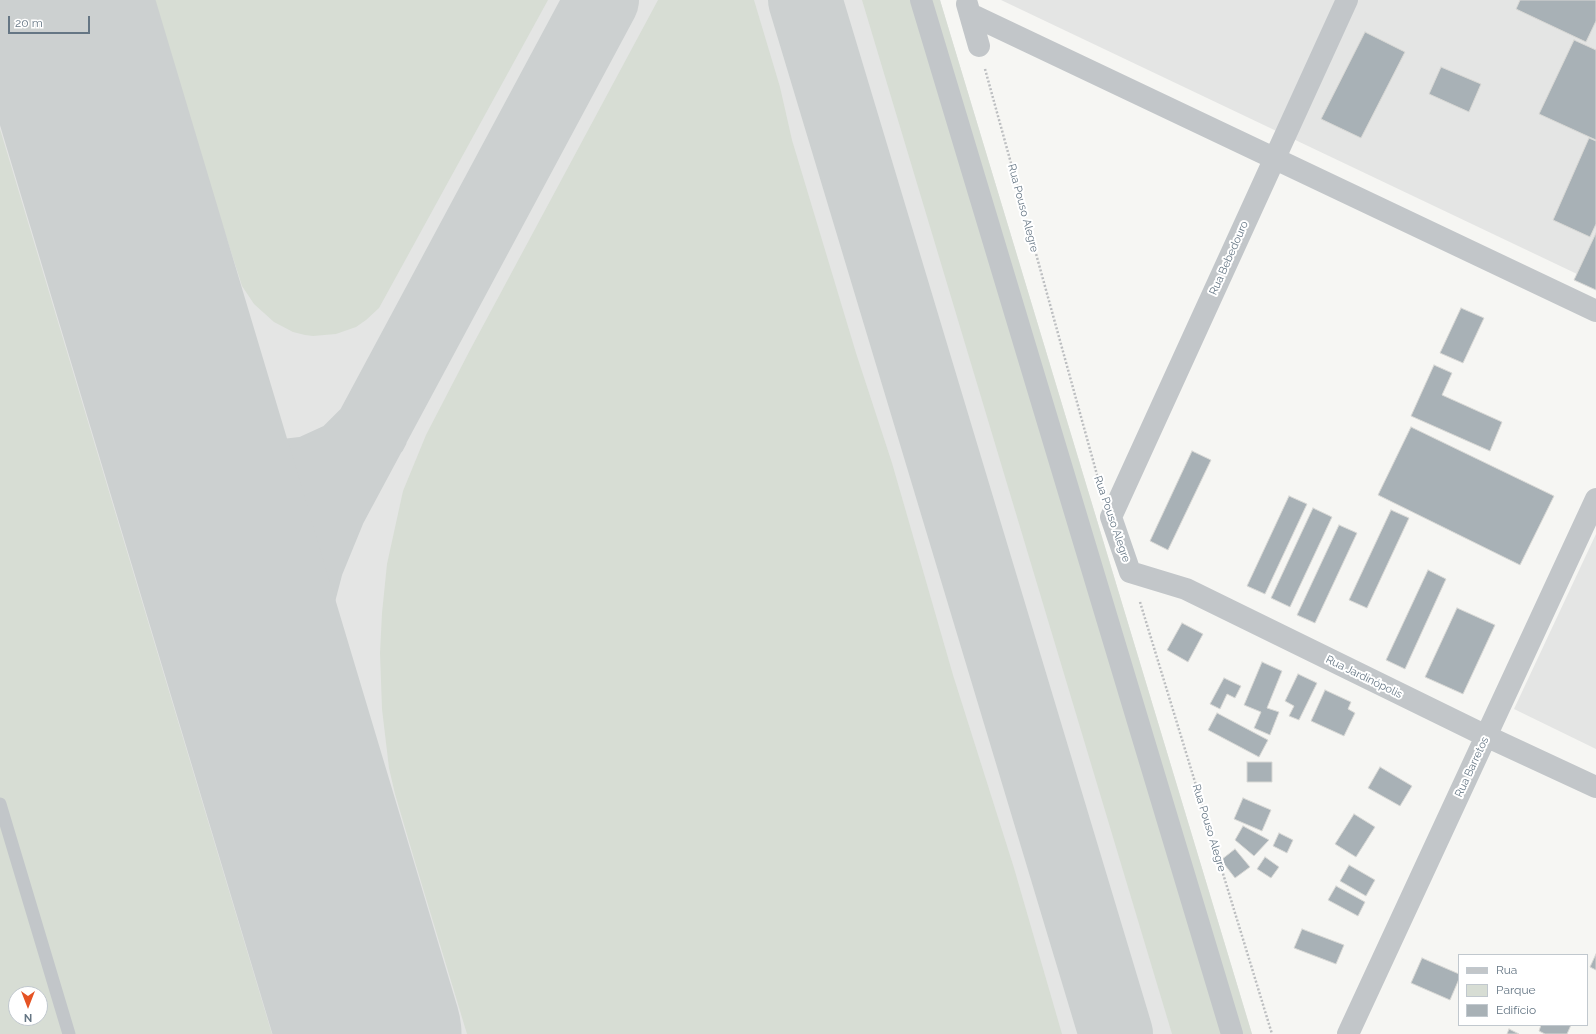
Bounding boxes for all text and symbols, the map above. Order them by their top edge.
scale bar [10,8,92,34]
text: 20 m [15,16,43,30]
street label: Rua Pouso Alegre [1005,162,1041,254]
street label: Rua Bebedouro [1207,219,1251,297]
street label: Rua Pouso Alegre [1091,474,1133,564]
street label: Rua Jardinópolis [1324,653,1404,701]
street label: Rua Barretos [1452,735,1492,799]
street label: Rua Pouso Alegre [1189,783,1229,873]
legend [1458,954,1588,1026]
text: Rua [1496,963,1517,977]
text: Parque [1496,983,1536,997]
north arrow [8,986,48,1026]
text: Edifício [1496,1003,1536,1017]
text: N [24,1011,32,1024]

